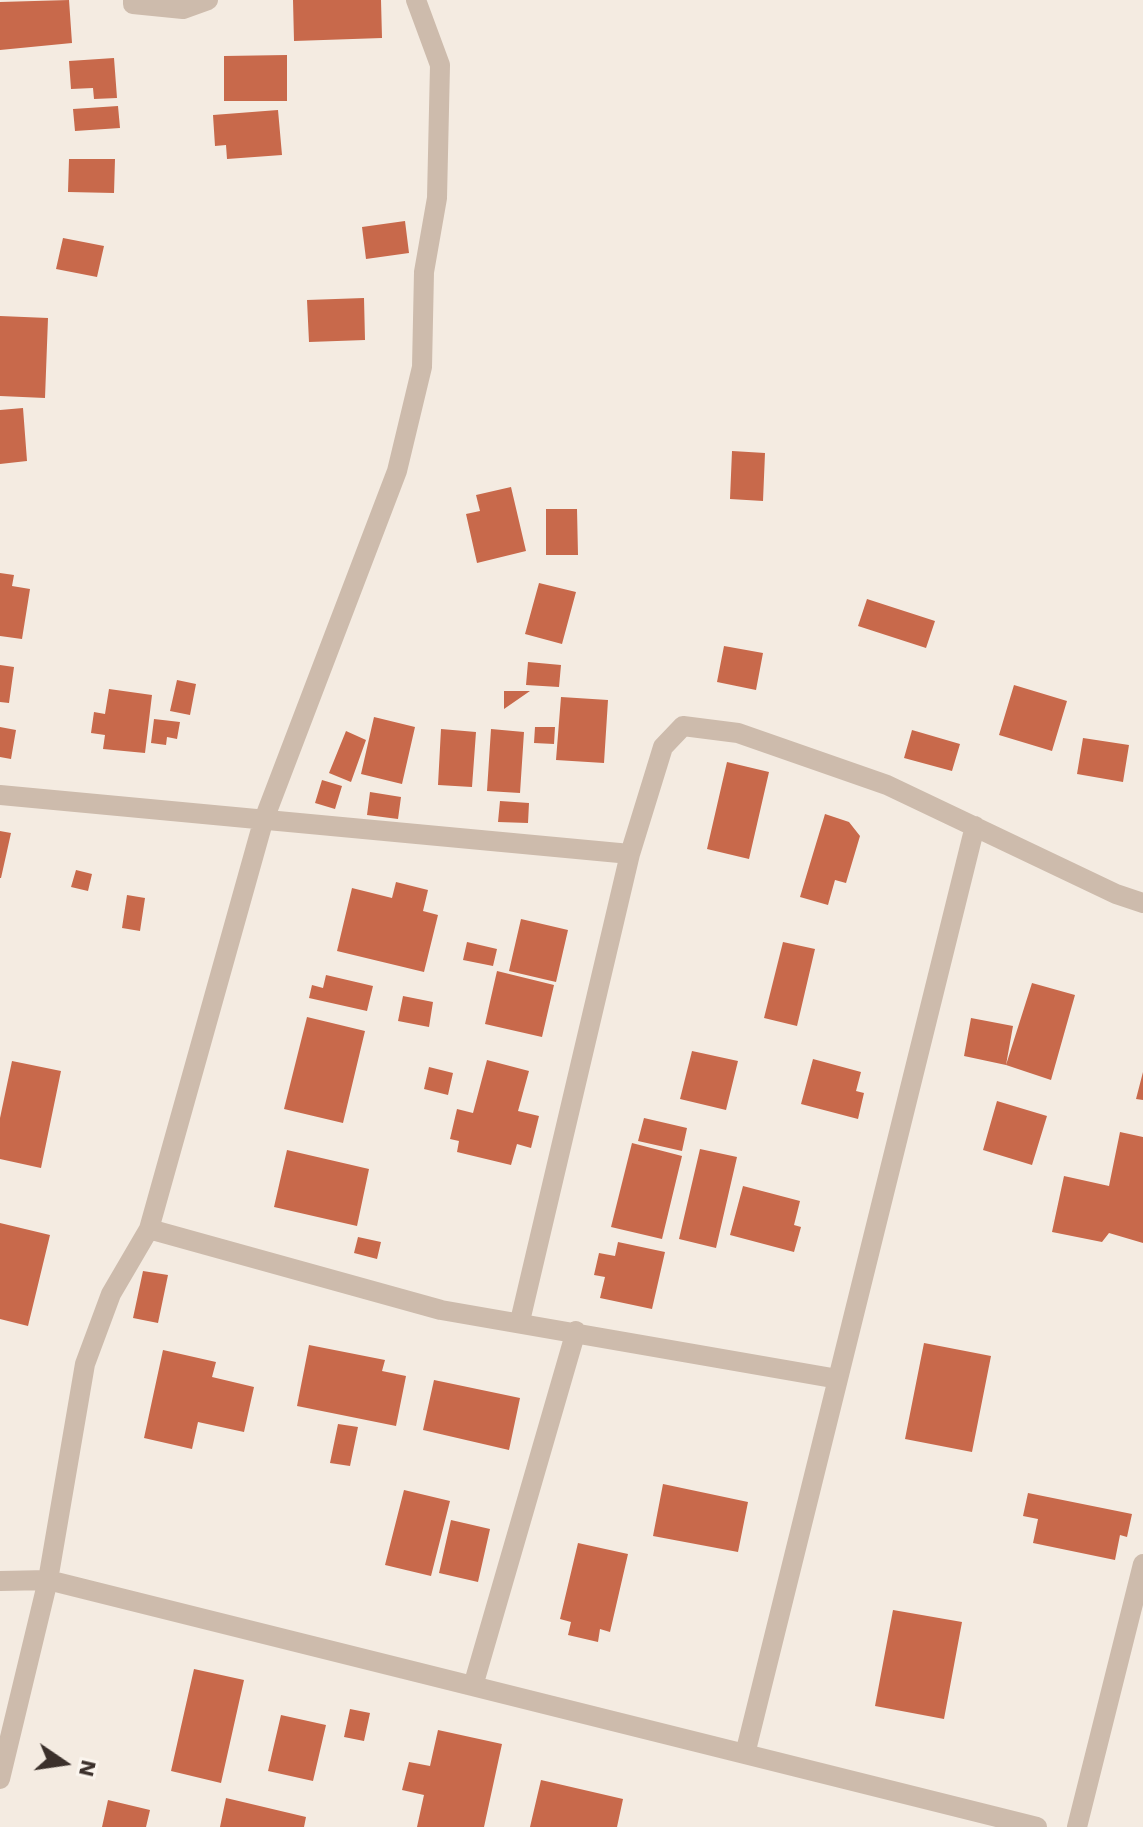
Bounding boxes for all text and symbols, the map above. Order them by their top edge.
north arrow [24,1723,104,1803]
text: N [74,1758,102,1779]

